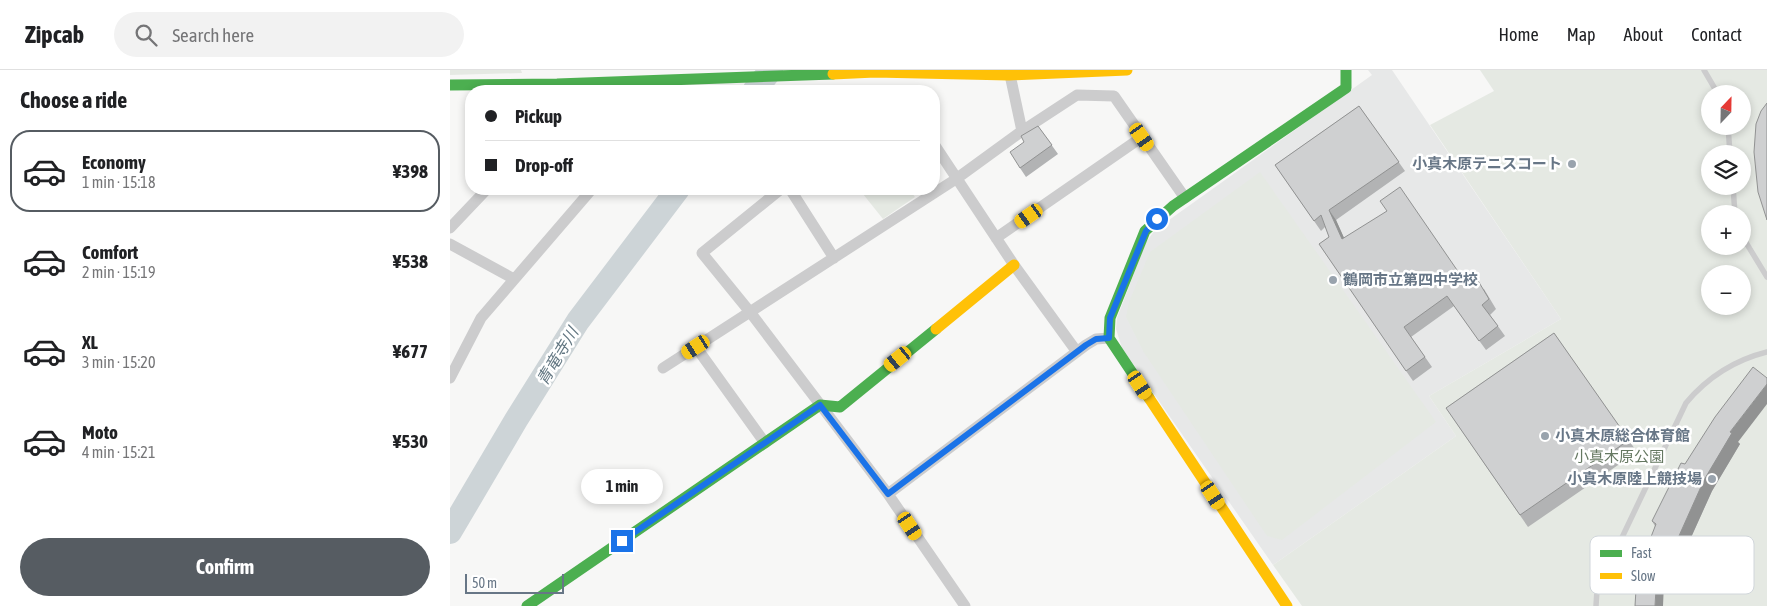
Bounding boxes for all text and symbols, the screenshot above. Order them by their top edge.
search box [114,12,464,57]
text: Zipcab [25,21,84,48]
icon: search [132,21,160,49]
text: Search here [172,24,254,46]
text: Home [1499,24,1539,45]
text: Map [1567,24,1596,45]
text: About [1624,24,1663,45]
text: Contact [1691,24,1742,45]
north arrow [1701,85,1751,135]
map controls [1701,85,1751,315]
text: Choose a ride [20,87,127,113]
text: Pickup [515,105,562,127]
car [1127,120,1156,154]
button: layers [1701,145,1751,195]
icon: car [22,149,67,194]
text: Economy [82,151,146,173]
text: Drop-off [515,154,573,176]
place label: 小真木原テニスコート [1412,155,1562,172]
marker: 小真木原テニスコート [1566,158,1578,170]
text: ¥398 [393,160,428,182]
text: 1 min · 15:18 [82,173,155,191]
car [1012,201,1045,231]
button: + [1701,205,1751,255]
route start [1146,208,1168,230]
icon: car [22,239,67,284]
text: Comfort [82,241,138,263]
text: ¥538 [393,250,428,272]
text: 2 min · 15:19 [82,263,155,281]
button: − [1701,265,1751,315]
place label: 鶴岡市立第四中学校 [1343,271,1478,288]
marker: 鶴岡市立第四中学校 [1327,274,1339,286]
water label: 青竜寺川 [533,322,582,388]
icon: car [22,329,67,374]
text: XL [82,331,98,353]
car [679,333,712,361]
text: ¥677 [393,340,428,362]
car [881,344,914,374]
text: 3 min · 15:20 [82,353,155,371]
car [1125,368,1154,402]
icon: car [22,419,67,464]
text: Moto [82,421,118,443]
place label: 小真木原総合体育館 [1555,427,1690,444]
text: ¥530 [393,430,428,452]
marker: 小真木原総合体育館 [1539,430,1551,442]
text: 4 min · 15:21 [82,443,155,461]
park label: 小真木原公園 [1574,448,1664,465]
callout: 1 min [581,468,663,504]
place label: 小真木原陸上競技場 [1567,470,1702,487]
marker: 小真木原陸上競技場 [1706,473,1718,485]
text: 1 min [606,477,638,495]
car [1198,478,1227,512]
car [895,509,924,543]
route end [611,530,633,552]
legend [1590,536,1754,594]
button: Confirm [20,538,430,596]
text: Fast [1631,545,1652,561]
text: Slow [1631,568,1656,584]
scale bar [465,571,564,594]
text: 50 m [472,575,497,591]

